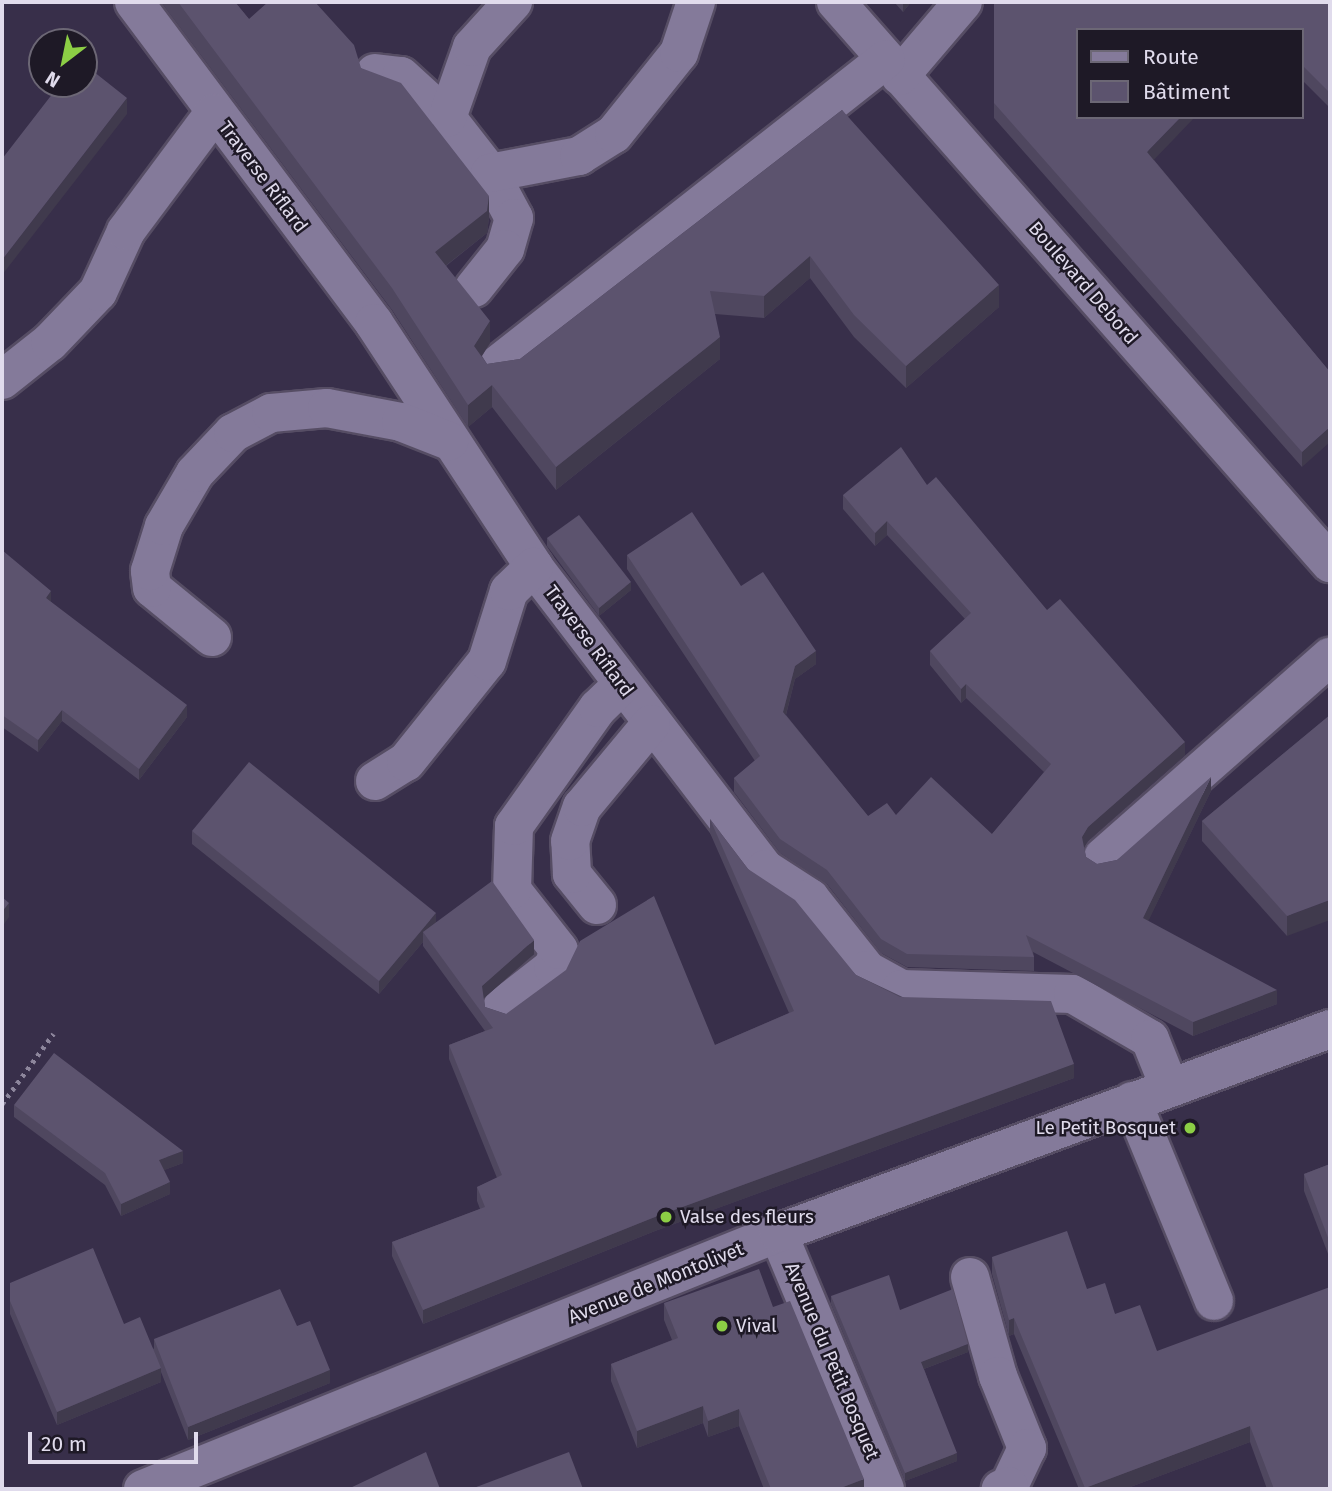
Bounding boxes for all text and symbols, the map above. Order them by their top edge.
north arrow [28,28,98,98]
legend [1076,28,1304,119]
text: Route [1143,44,1199,70]
text: N [41,66,64,93]
text: Bâtiment [1143,79,1230,105]
street label: Traverse Riflard [214,117,312,237]
street label: Boulevard Debord [1024,217,1142,349]
street label: Traverse Riflard [540,581,638,701]
place label: Le Petit Bosquet [1036,1117,1176,1139]
marker: Le Petit Bosquet [1182,1120,1198,1136]
place label: Valse des fleurs [680,1206,814,1228]
marker: Valse des fleurs [658,1209,674,1225]
street label: Avenue de Montolivet [565,1237,747,1329]
street label: Avenue du Petit Bosquet [780,1259,884,1463]
place label: Vival [736,1315,777,1337]
marker: Vival [714,1318,730,1334]
scale bar [32,1418,201,1462]
text: 20 m [41,1431,87,1457]

